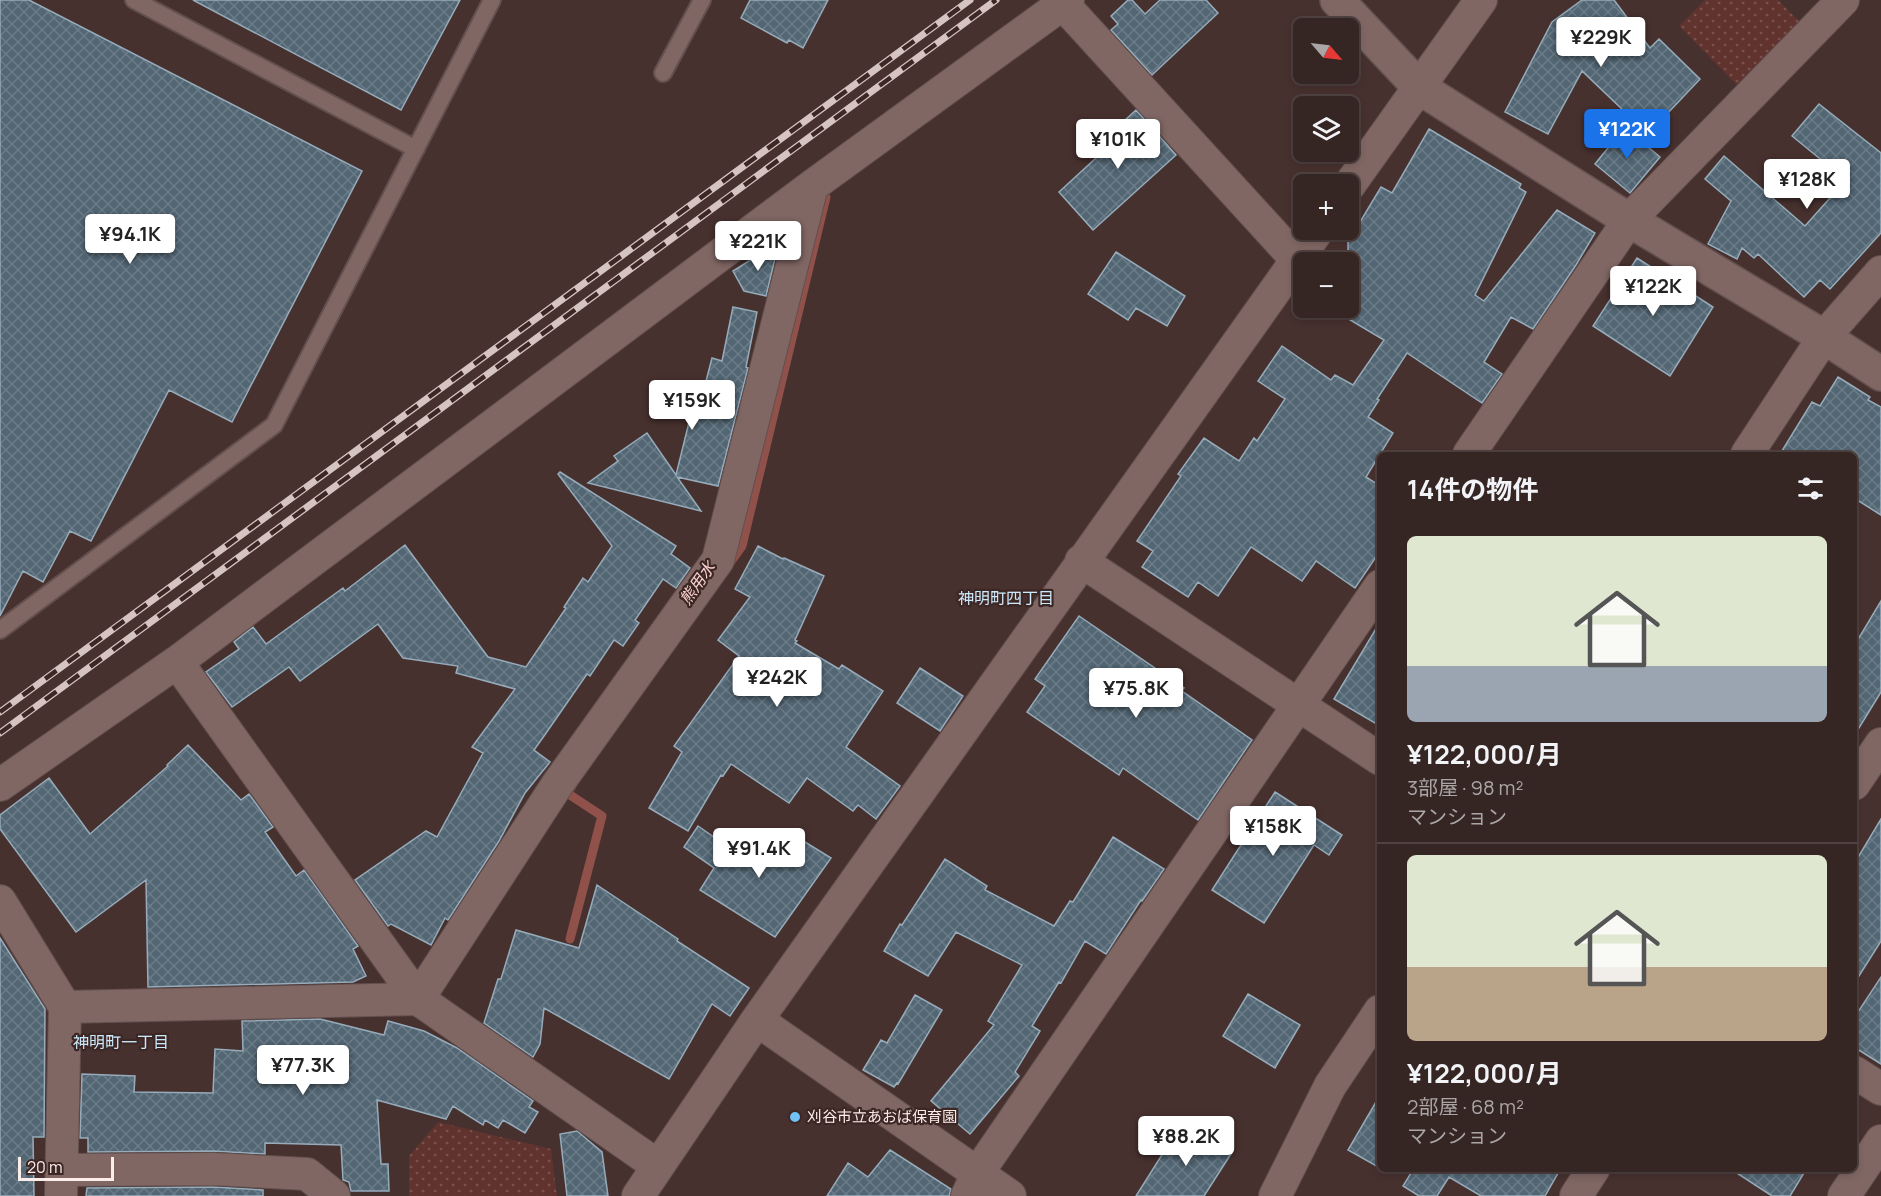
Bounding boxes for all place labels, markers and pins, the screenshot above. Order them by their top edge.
pin: ¥229K [1559,17,1643,68]
pin: ¥122K [1585,109,1669,160]
pin: ¥101K [1076,119,1160,170]
pin: ¥128K [1765,159,1849,210]
pin: ¥94.1K [81,214,179,265]
pin: ¥221K [716,221,800,272]
pin: ¥122K [1611,266,1695,317]
pin: ¥159K [650,380,734,431]
pin: ¥242K [735,657,819,708]
pin: ¥75.8K [1087,668,1185,719]
pin: ¥158K [1231,806,1315,857]
pin: ¥91.4K [710,828,808,879]
pin: ¥77.3K [254,1045,352,1096]
place label: 刈谷市立あおば保育園 [807,1106,957,1127]
marker: 刈谷市立あおば保育園 [788,1110,802,1124]
pin: ¥88.2K [1137,1116,1235,1167]

